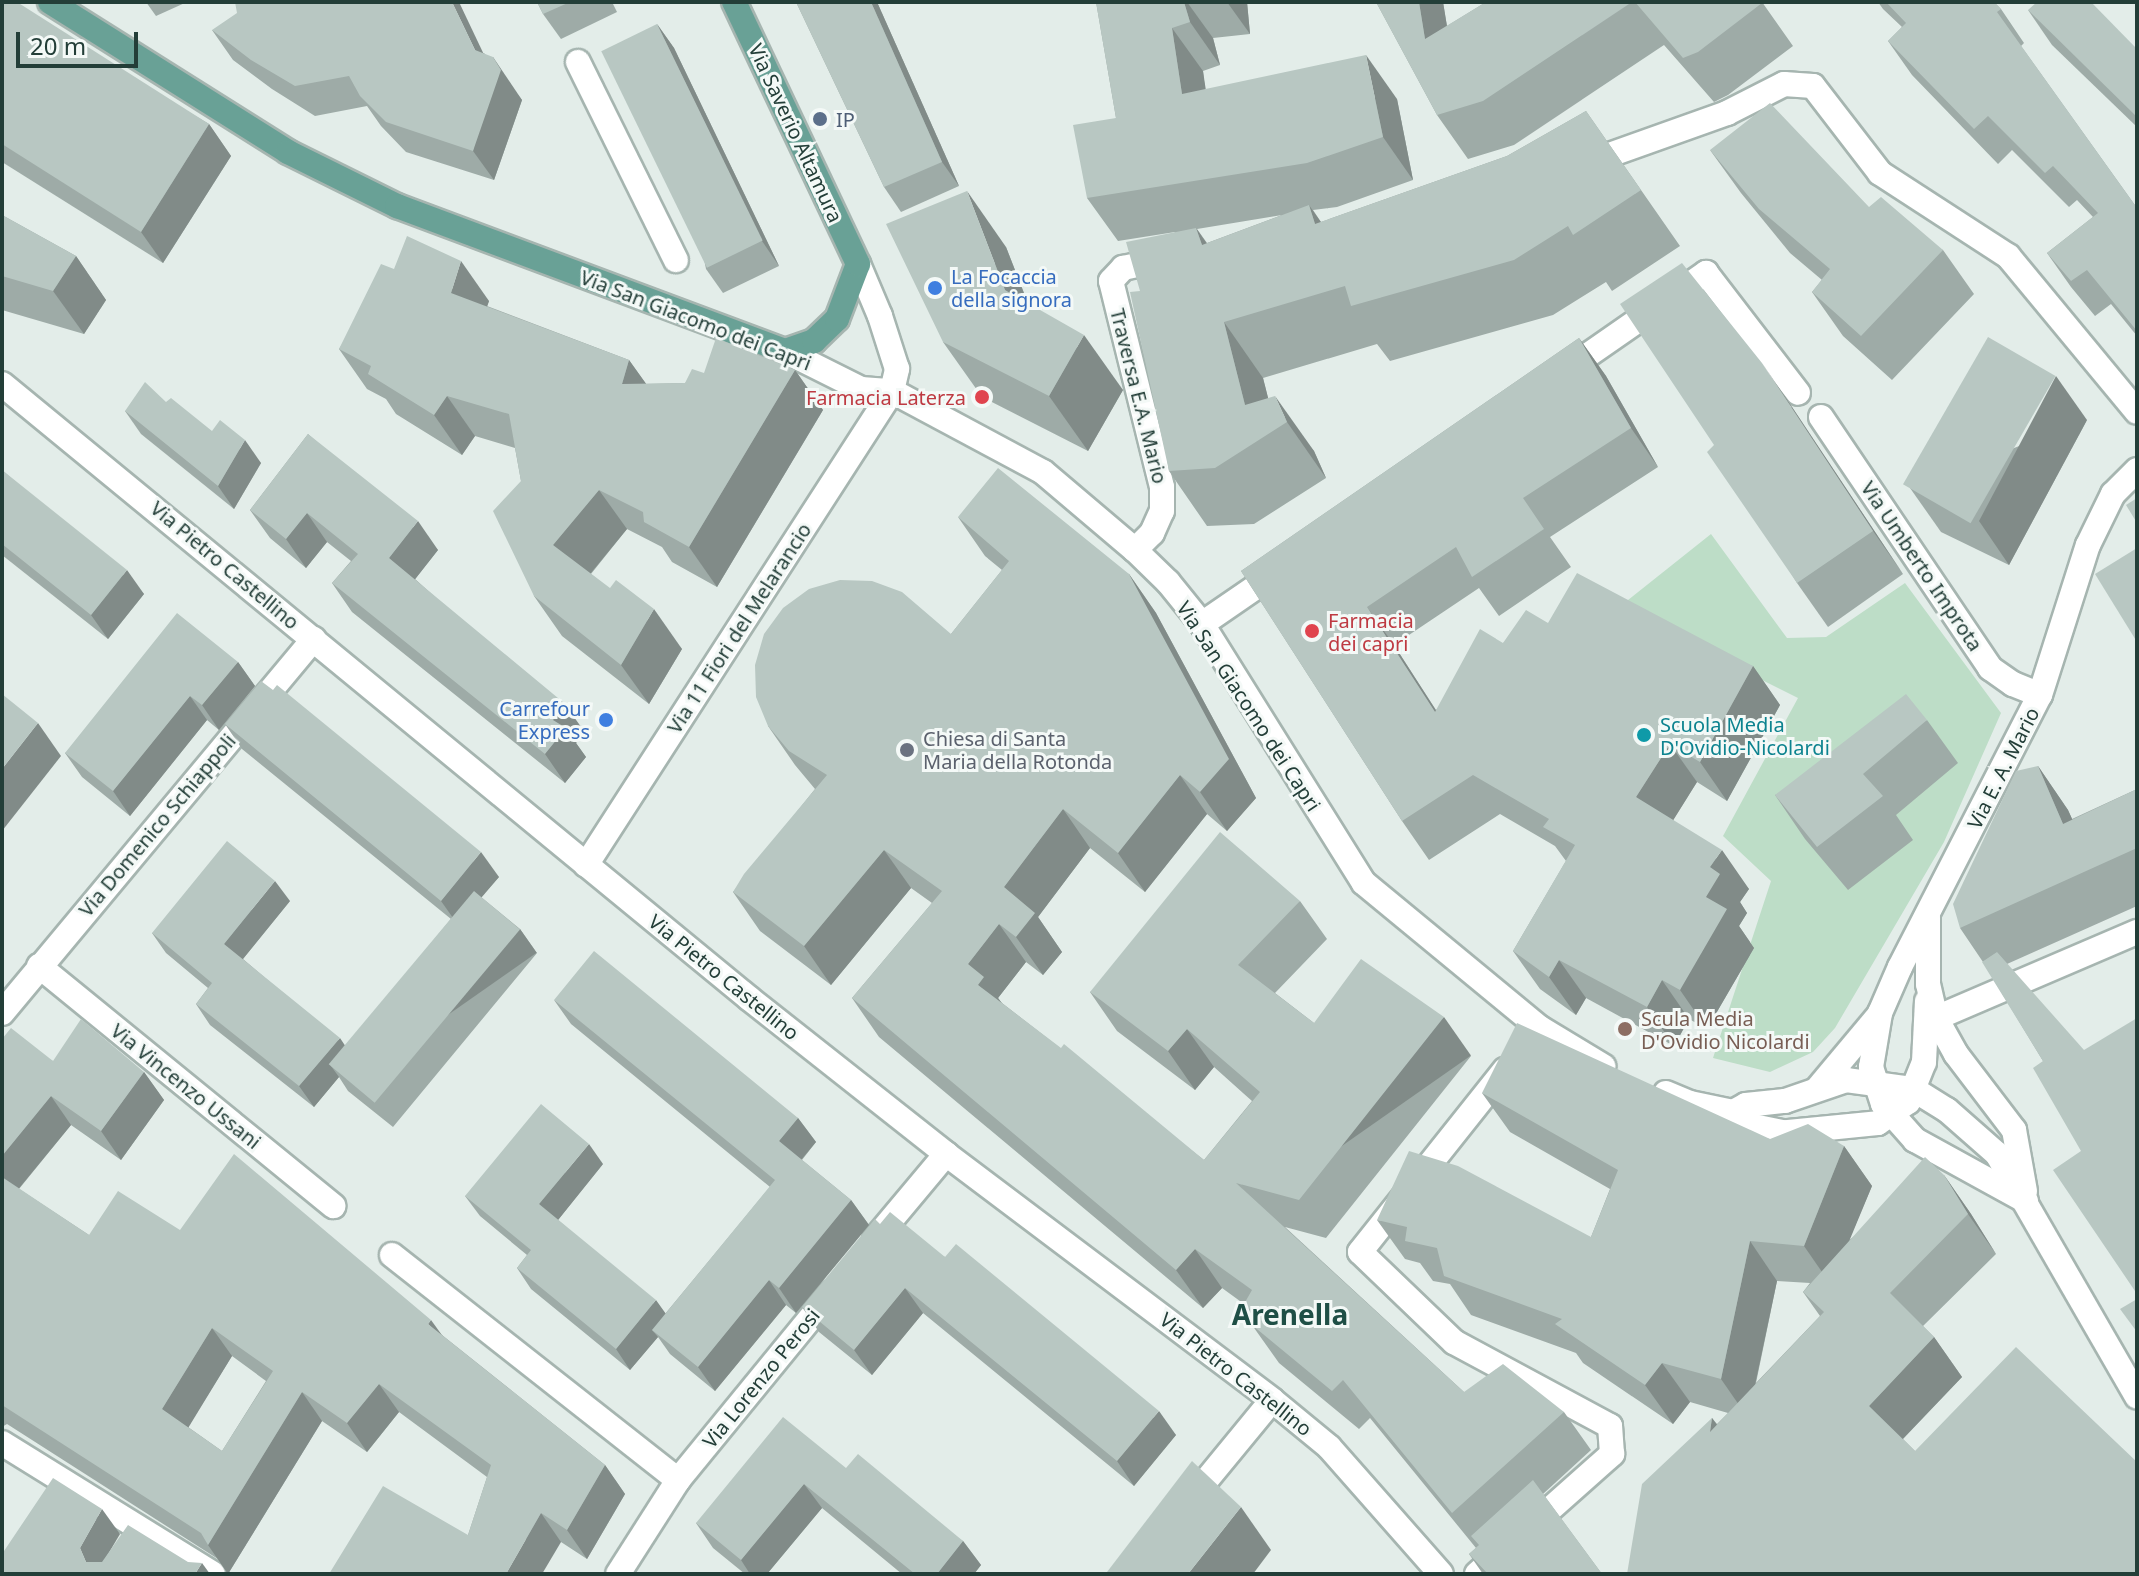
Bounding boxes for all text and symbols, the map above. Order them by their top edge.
scale bar [20,16,142,66]
text: 20 m [30,29,86,62]
street label: Via Saverio Altamura [744,40,848,226]
place label: IP [836,107,855,131]
marker: IP [811,110,829,128]
place label: La Focaccia della signora [951,264,1072,311]
street label: Via San Giacomo dei Capri [577,265,815,375]
marker: La Focaccia della signora [926,279,944,297]
street label: Traversa E.A. Mario [1106,306,1172,486]
place label: Farmacia Laterza [806,385,966,409]
marker: Farmacia Laterza [973,388,991,406]
street label: Via Umberto Improta [1856,477,1988,655]
street label: Via Pietro Castellino [146,496,304,634]
street label: Via 11 Fiori del Melarancio [662,518,816,738]
street label: Via San Giacomo dei Capri [1172,597,1326,815]
place label: Farmacia dei capri [1328,608,1414,655]
marker: Farmacia dei capri [1303,622,1321,640]
place label: Carrefour Express [499,696,590,743]
street label: Via E. A. Mario [1962,703,2044,833]
marker: Carrefour Express [597,711,615,729]
place label: Scuola Media D'Ovidio-Nicolardi [1660,712,1830,759]
place label: Chiesa di Santa Maria della Rotonda [923,726,1112,773]
marker: Scuola Media D'Ovidio-Nicolardi [1635,726,1653,744]
street label: Via Domenico Schiappoli [74,729,240,921]
marker: Chiesa di Santa Maria della Rotonda [898,741,916,759]
street label: Via Pietro Castellino [644,909,804,1045]
place label: Scula Media D'Ovidio Nicolardi [1641,1006,1810,1053]
street label: Via Vincenzo Ussani [106,1018,266,1154]
marker: Scula Media D'Ovidio Nicolardi [1616,1020,1634,1038]
district label: Arenella [1232,1297,1348,1331]
street label: Via Lorenzo Perosi [697,1303,825,1453]
street label: Via Pietro Castellino [1155,1307,1317,1441]

